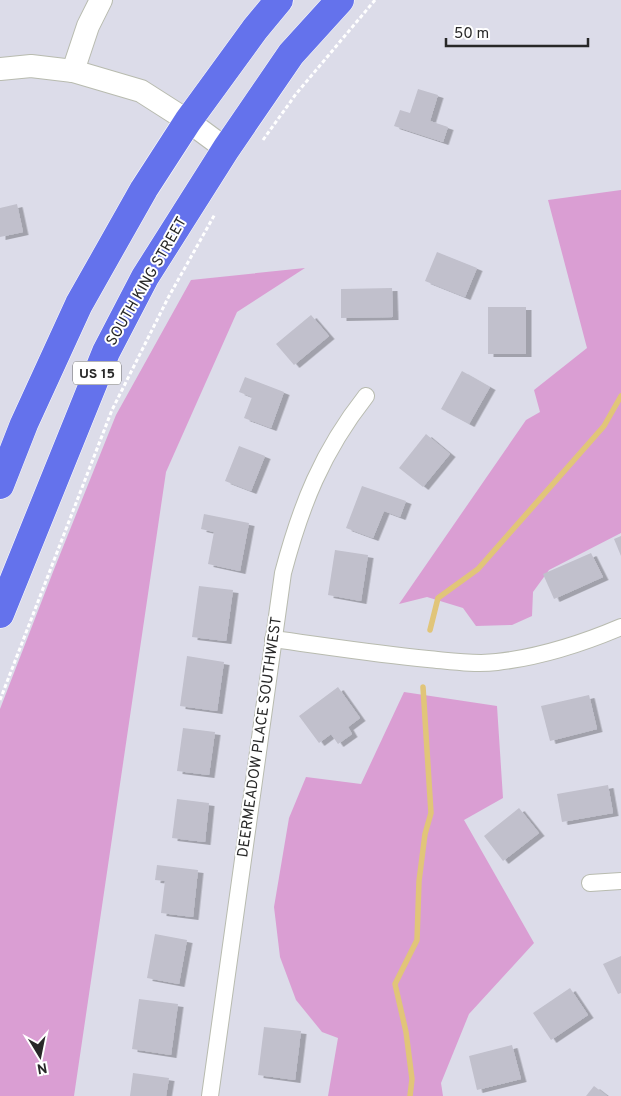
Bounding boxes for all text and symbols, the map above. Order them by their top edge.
scale bar [446,15,588,47]
text: 50 m [454,25,489,44]
street label: SOUTH KING STREET [103,214,192,349]
road number: US 15 [73,362,121,384]
street label: DEERMEADOW PLACE SOUTHWEST [234,615,287,859]
north arrow [15,1031,65,1081]
text: N [36,1058,48,1077]

